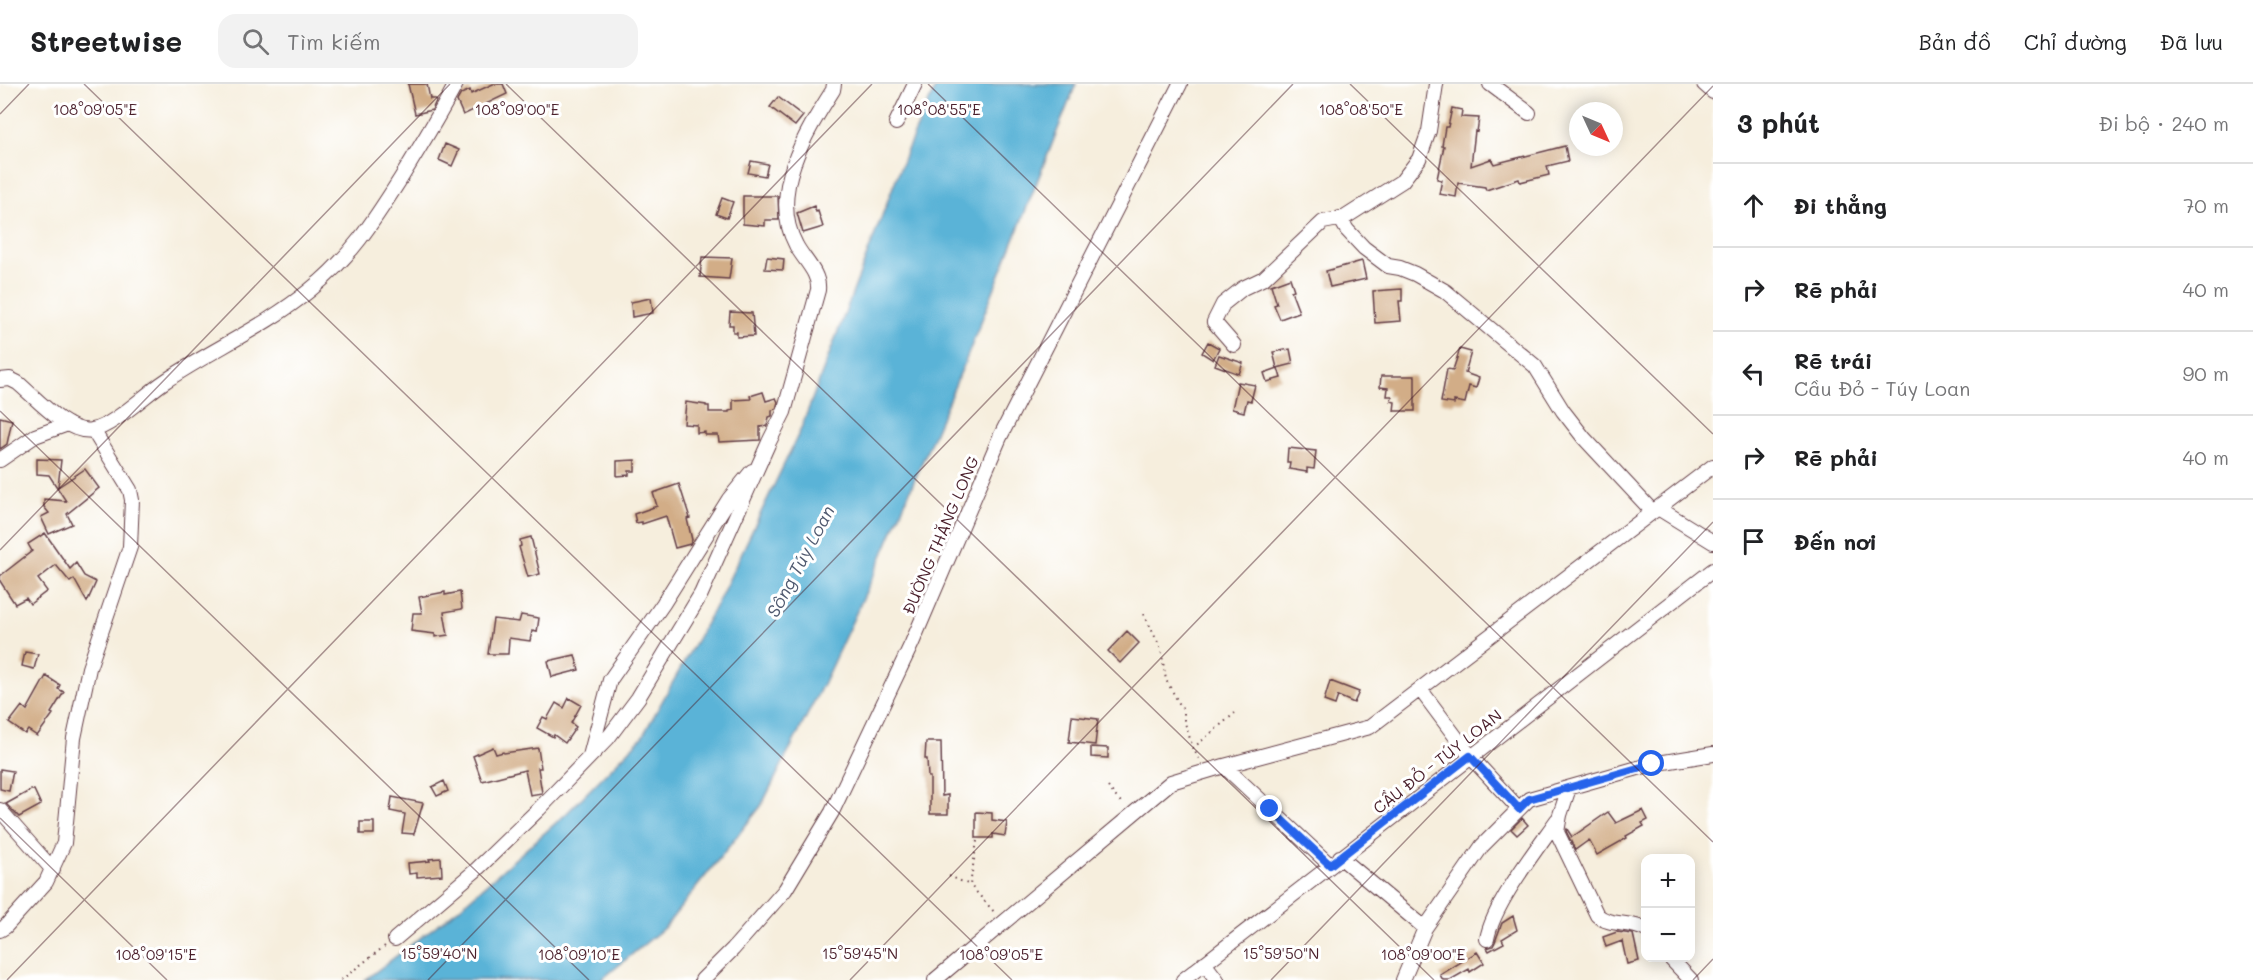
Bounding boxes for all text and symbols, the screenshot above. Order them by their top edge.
search box [218,14,638,68]
text: Streetwise [30,23,182,59]
icon: search [239,25,272,58]
text: Tìm kiếm [287,27,381,56]
text: Bản đồ [1919,28,1991,55]
text: Chỉ đường [2024,28,2127,55]
text: Đã lưu [2160,28,2223,55]
text: 108°09'05"E [53,99,137,119]
text: 108°09'00"E [475,99,560,119]
text: 108°08'55"E [897,99,981,119]
text: 108°08'50"E [1319,99,1404,119]
north arrow [1569,102,1623,156]
text: 3 phút [1737,106,1820,140]
text: Đi bộ · 240 m [2098,110,2229,136]
icon: ahead [1737,189,1770,222]
text: Đi thẳng [1794,191,1887,220]
text: 70 m [2183,192,2229,218]
icon: right [1737,273,1770,306]
text: Rẽ phải [1794,275,1878,304]
text: 40 m [2183,276,2229,302]
text: Rẽ trái [1794,346,1872,375]
icon: left [1737,357,1770,390]
text: 90 m [2183,360,2229,386]
text: Cầu Đỏ - Túy Loan [1794,375,1970,401]
icon: right [1737,441,1770,474]
text: Rẽ phải [1794,443,1878,472]
text: 40 m [2183,444,2229,470]
street label: ĐƯỜNG THĂNG LONG [897,453,983,617]
water label: Sông Túy Loan [760,501,840,621]
icon: arrive [1737,525,1770,558]
text: Đến nơi [1794,527,1877,556]
street label: CẦU ĐỎ - TÚY LOAN [1368,704,1506,818]
route start [1638,750,1664,776]
route end [1256,795,1282,821]
map controls [1641,854,1695,962]
button: + [1641,854,1695,908]
button: − [1641,908,1695,962]
text: 15°59'40"N [401,943,477,963]
text: 15°59'45"N [822,943,898,963]
text: 15°59'50"N [1243,943,1319,963]
text: 108°09'15"E [115,944,197,964]
text: 108°09'10"E [538,944,620,964]
text: 108°09'05"E [959,944,1043,964]
text: 108°09'00"E [1381,944,1466,964]

